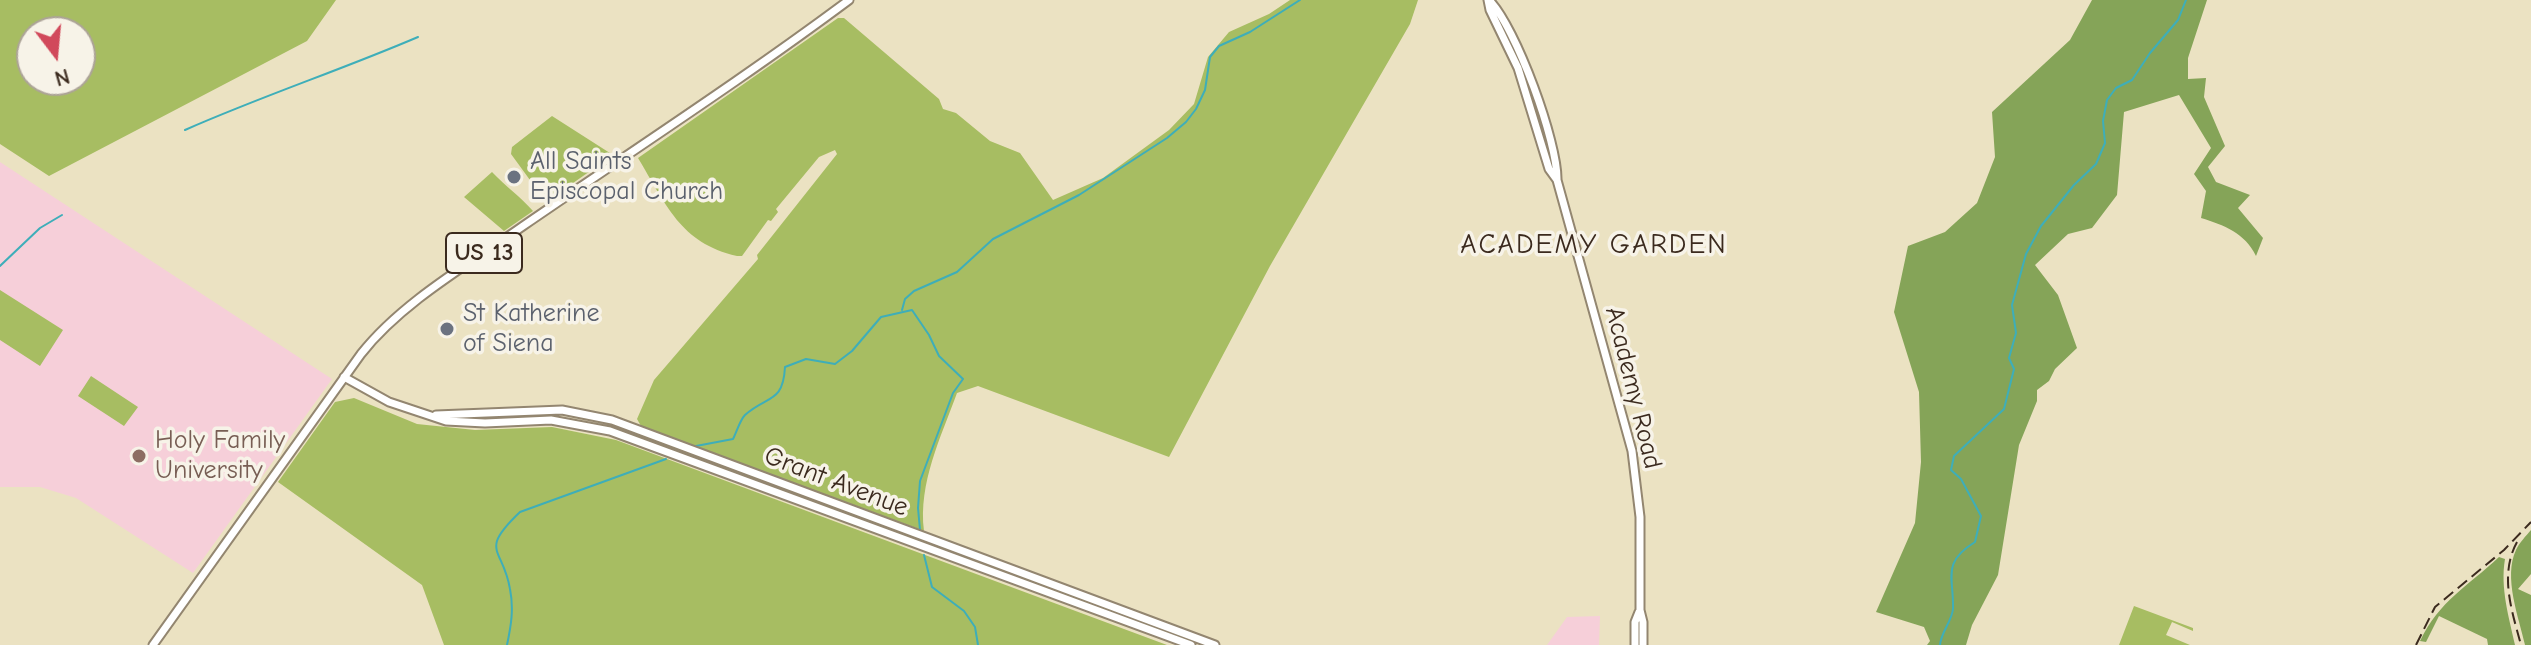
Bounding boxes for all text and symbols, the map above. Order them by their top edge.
north arrow [16,16,96,96]
text: N [52,63,73,92]
place label: All Saints Episcopal Church [530,146,723,208]
marker: All Saints Episcopal Church [505,168,523,186]
district label: ACADEMY GARDEN [1460,228,1728,262]
road number: US 13 [446,233,522,273]
place label: St Katherine of Siena [463,298,599,360]
street label: Academy Road [1598,304,1668,472]
marker: St Katherine of Siena [438,320,456,338]
place label: Holy Family University [155,425,285,486]
street label: Grant Avenue [760,440,912,524]
marker: Holy Family University [130,447,148,465]

